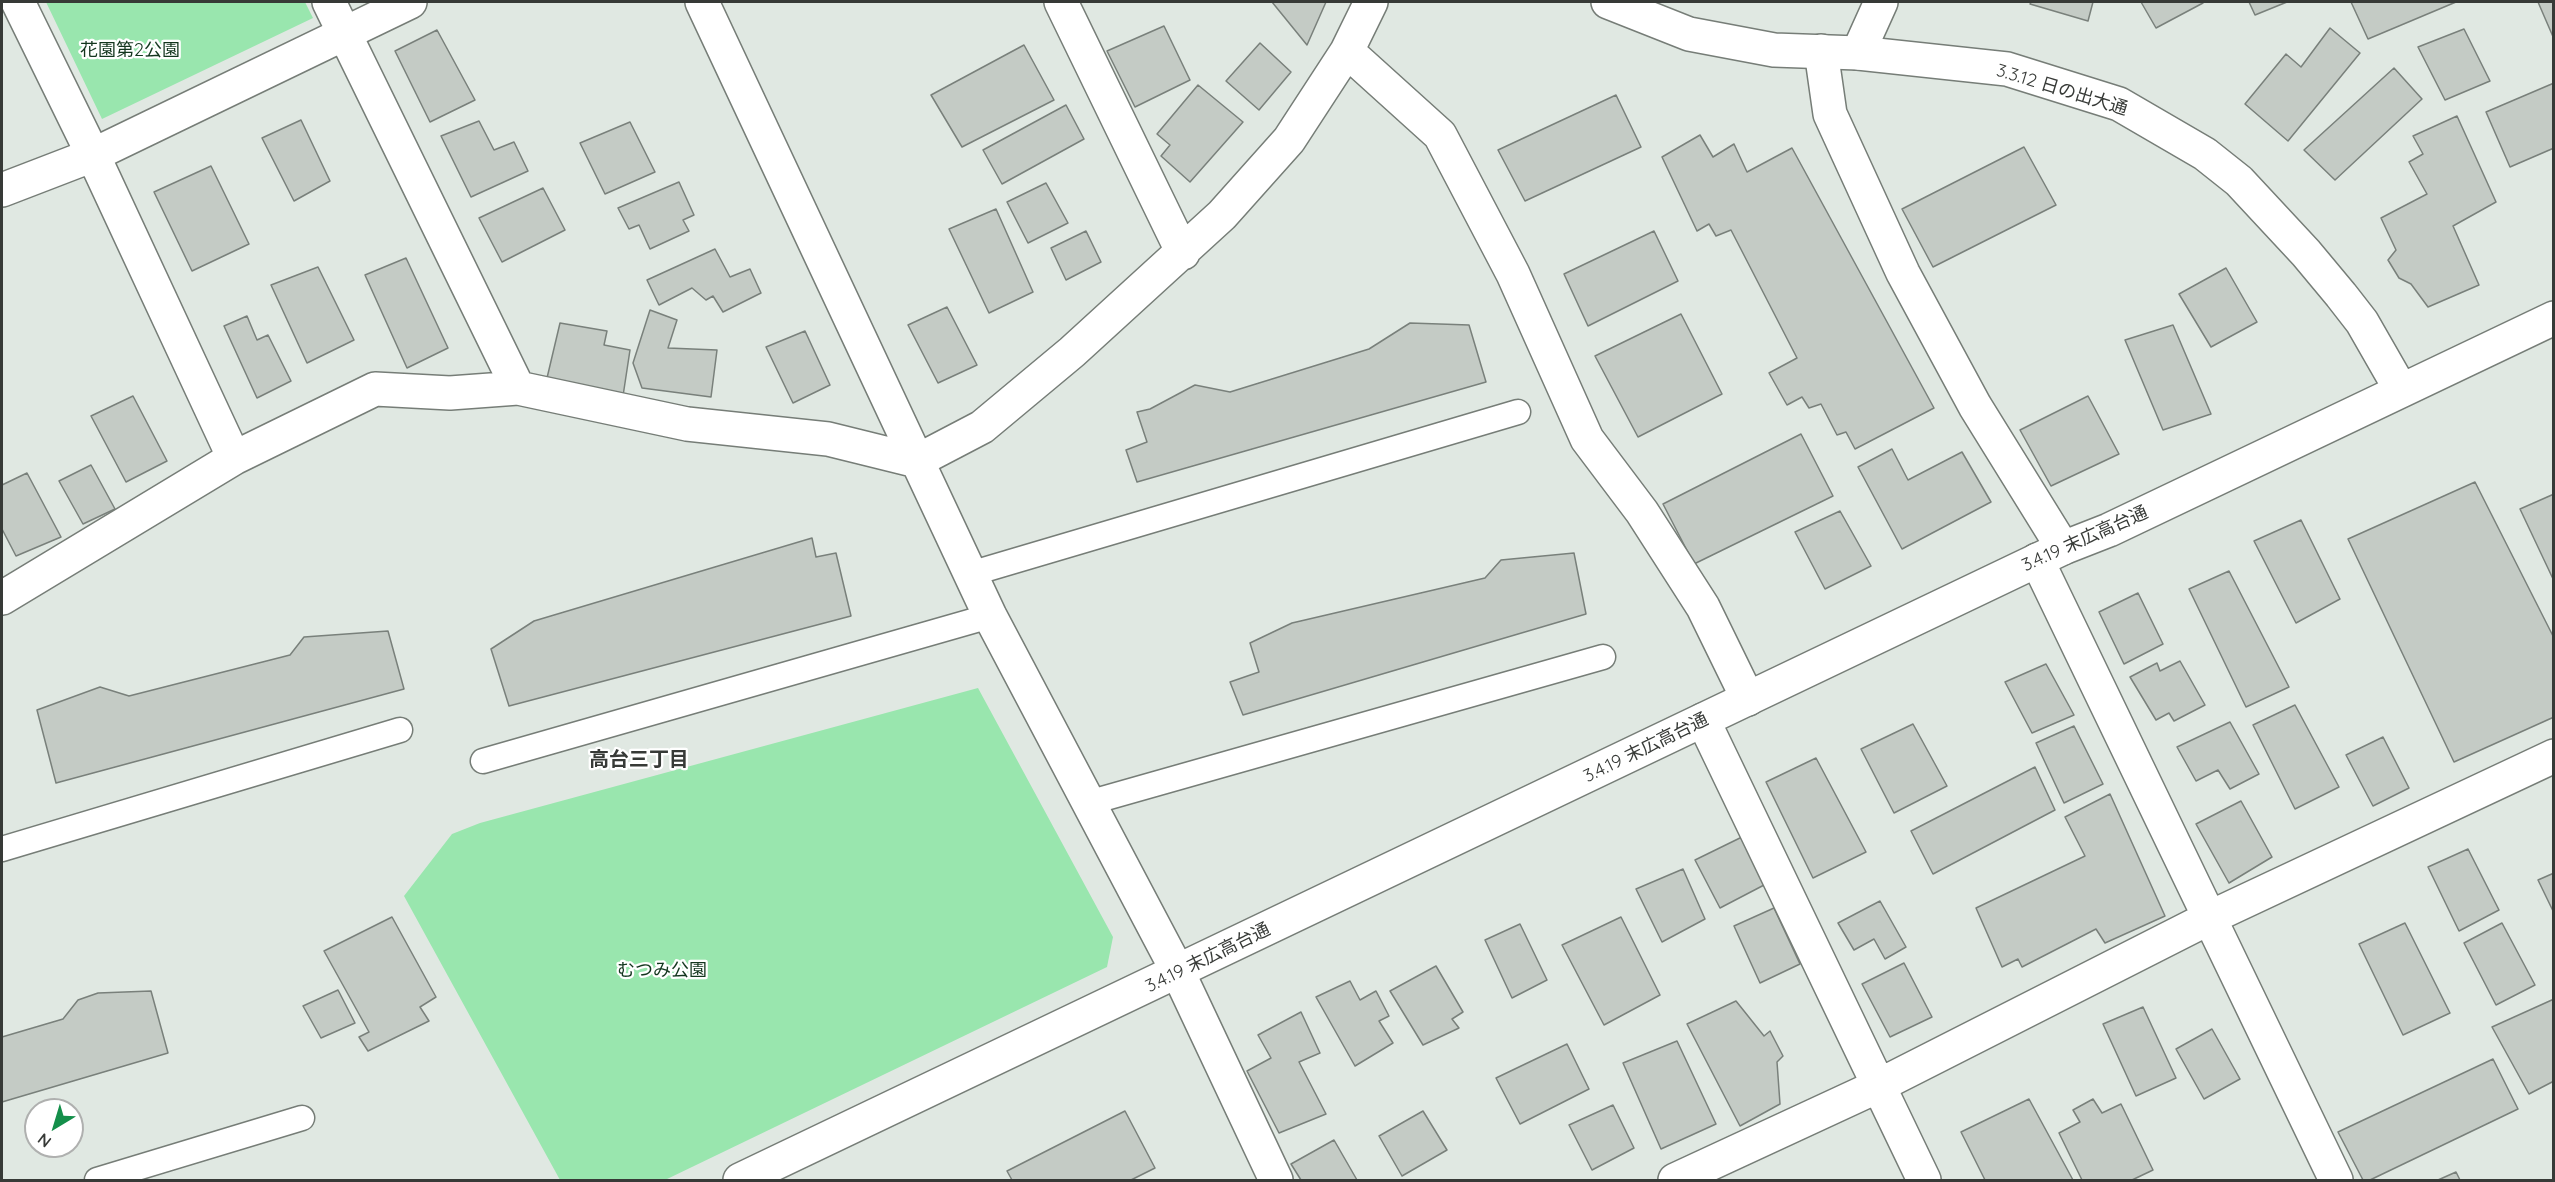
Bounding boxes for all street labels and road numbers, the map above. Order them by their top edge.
street label: 3.3.12 日の出大通 [1994,60,2130,120]
street label: 3.4.19 末広高台通 [2019,502,2151,576]
street label: 3.4.19 末広高台通 [1580,709,1712,787]
street label: 3.4.19 末広高台通 [1142,919,1274,997]

